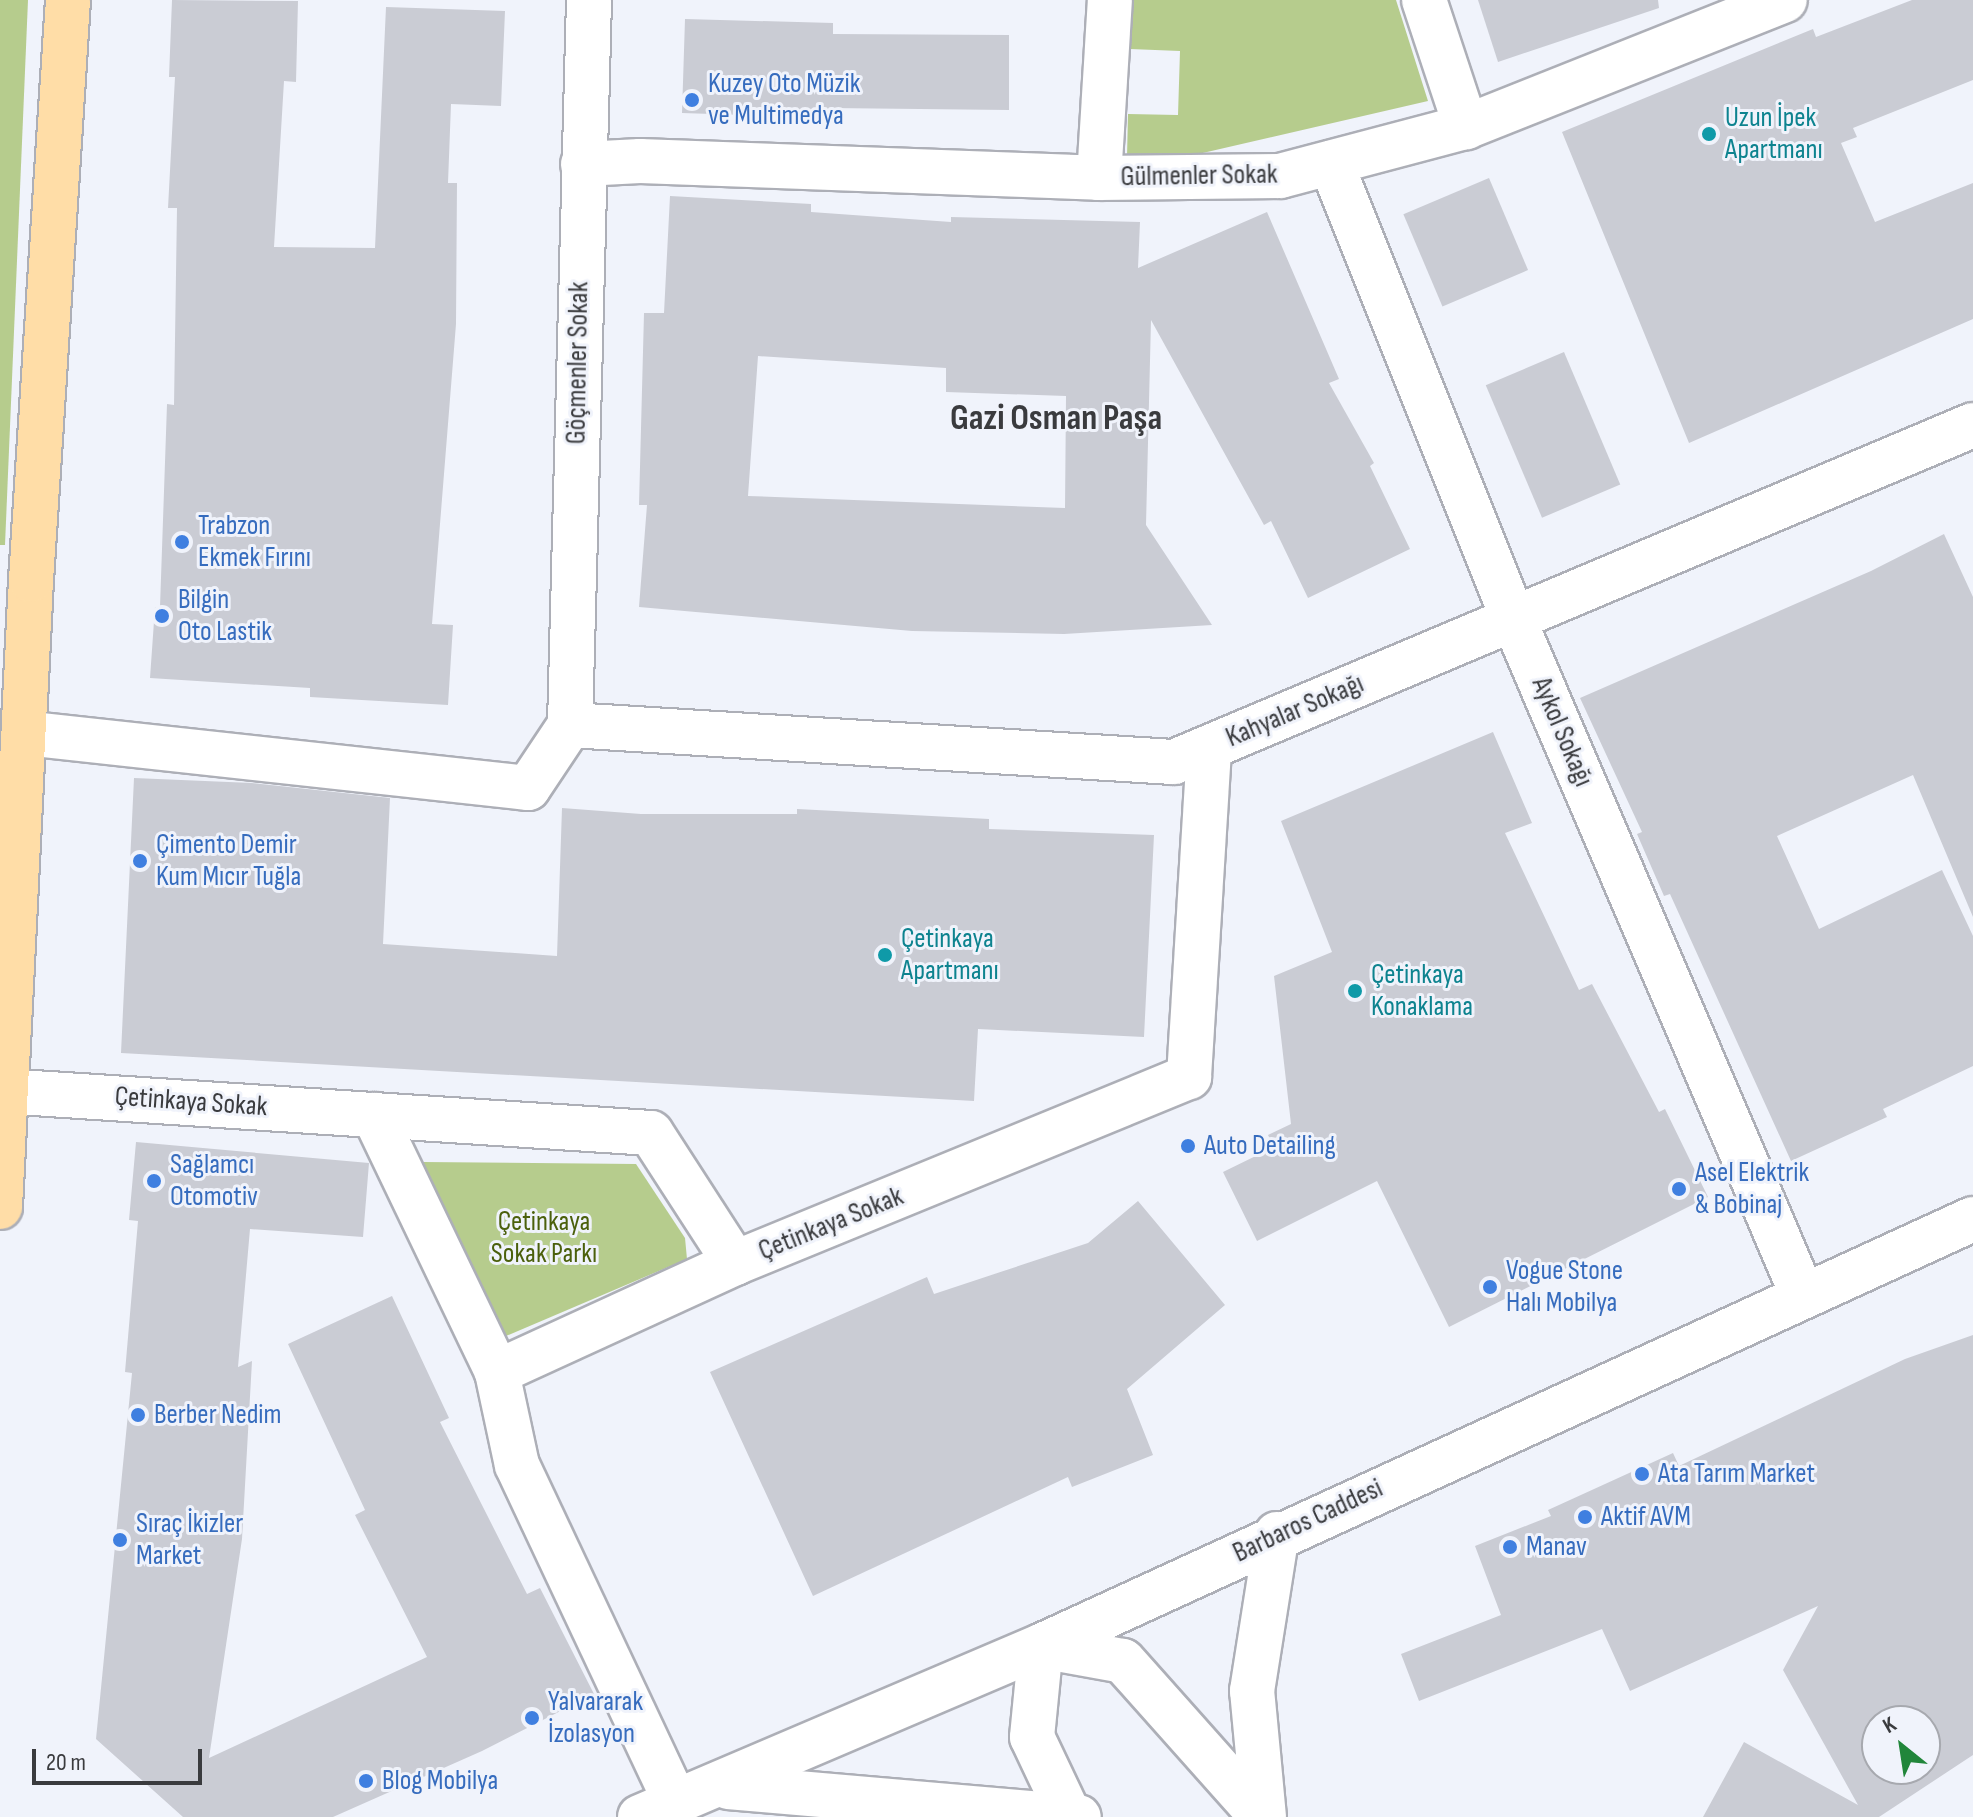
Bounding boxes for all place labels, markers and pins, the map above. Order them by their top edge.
place label: Kuzey Oto Müzik ve Multimedya [708,67,860,133]
marker: Kuzey Oto Müzik ve Multimedya [683,91,701,109]
place label: Uzun İpek Apartmanı [1725,101,1823,167]
marker: Uzun İpek Apartmanı [1700,125,1718,143]
place label: Trabzon Ekmek Fırını [198,509,311,575]
marker: Trabzon Ekmek Fırını [173,533,191,551]
place label: Bilgin Oto Lastik [178,583,272,649]
marker: Bilgin Oto Lastik [153,607,171,625]
place label: Çimento Demir Kum Mıcır Tuğla [156,828,301,894]
marker: Çimento Demir Kum Mıcır Tuğla [131,852,149,870]
place label: Çetinkaya Apartmanı [901,922,999,988]
marker: Çetinkaya Apartmanı [876,946,894,964]
place label: Çetinkaya Konaklama [1371,958,1473,1024]
marker: Çetinkaya Konaklama [1346,982,1364,1000]
place label: Auto Detailing [1204,1129,1336,1163]
marker: Auto Detailing [1179,1137,1197,1155]
place label: Sağlamcı Otomotiv [170,1148,258,1214]
place label: Asel Elektrik & Bobinaj [1695,1156,1809,1222]
marker: Sağlamcı Otomotiv [145,1172,163,1190]
marker: Asel Elektrik & Bobinaj [1670,1180,1688,1198]
place label: Vogue Stone Halı Mobilya [1506,1254,1623,1320]
marker: Vogue Stone Halı Mobilya [1481,1278,1499,1296]
place label: Berber Nedim [154,1398,282,1432]
marker: Berber Nedim [129,1406,147,1424]
place label: Ata Tarım Market [1658,1457,1815,1491]
marker: Ata Tarım Market [1633,1465,1651,1483]
place label: Aktif AVM [1601,1500,1691,1534]
place label: Sıraç İkizler Market [136,1507,243,1573]
marker: Aktif AVM [1576,1508,1594,1526]
place label: Manav [1526,1530,1587,1564]
marker: Sıraç İkizler Market [111,1531,129,1549]
marker: Manav [1501,1538,1519,1556]
place label: Yalvararak İzolasyon [548,1685,643,1751]
marker: Yalvararak İzolasyon [523,1709,541,1727]
place label: Blog Mobilya [382,1764,498,1798]
marker: Blog Mobilya [357,1772,375,1790]

